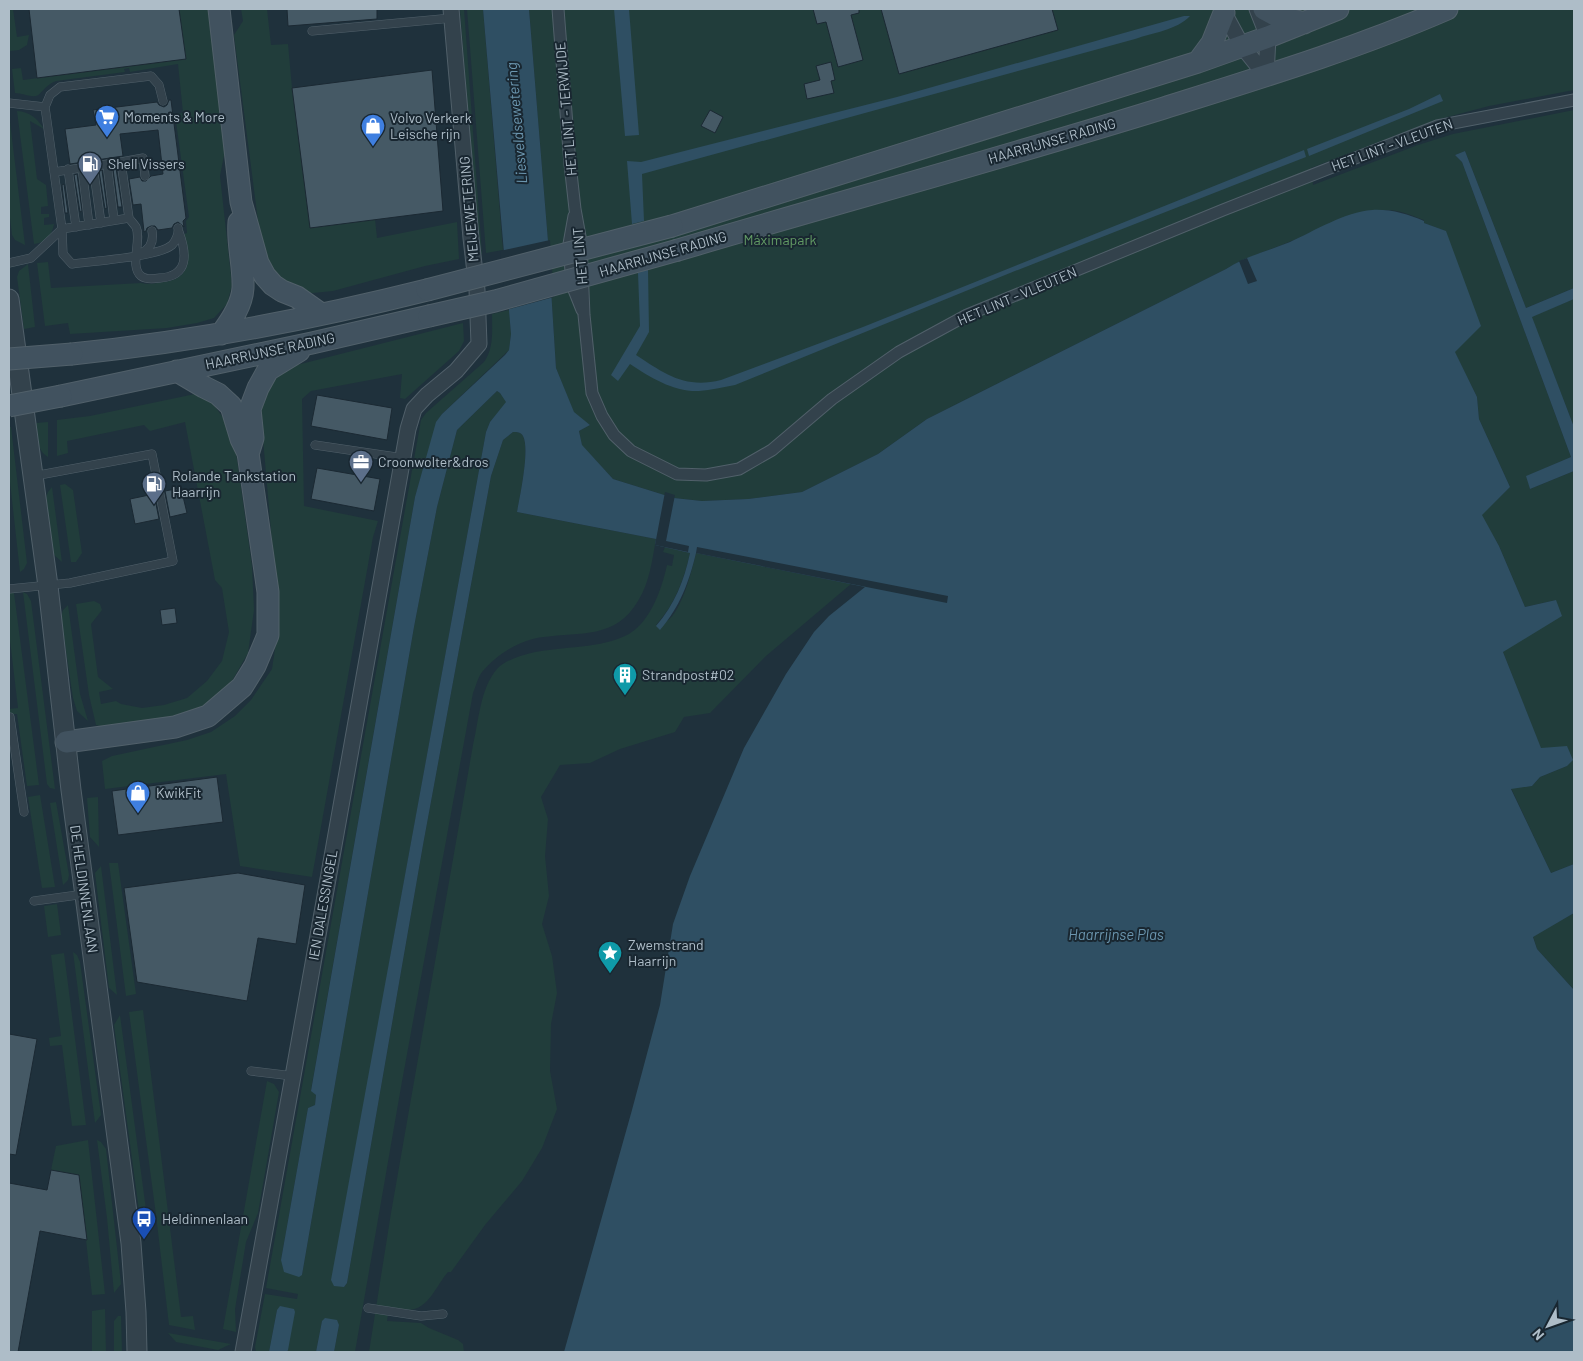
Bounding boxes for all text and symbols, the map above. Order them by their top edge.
street label: HET LINT - TERWIJDE [551,41,580,177]
water label: Liesveldsewetering [502,61,530,185]
supermarket icon: Moments & More [94,104,120,138]
place label: Moments & More [124,108,225,125]
place label: Volvo Verkerk Leische rijn [390,109,472,142]
shop icon: Volvo Verkerk Leische rijn [360,113,386,147]
street label: HAARRIJNSE RADING [986,114,1118,167]
street label: HET LINT - VLEUTEN [1329,115,1455,174]
fuel station icon: Shell Vissers [77,151,103,185]
place label: Shell Vissers [108,155,185,172]
street label: MEIJEWETERING [455,155,482,263]
street label: HET LINT [569,227,590,285]
street label: HAARRIJNSE RADING [597,227,729,280]
park label: Máximapark [743,231,817,248]
street label: HET LINT - VLEUTEN [954,263,1079,328]
street label: HAARRIJNSE RADING [204,328,336,373]
office icon: Croonwolter&dros [348,449,374,483]
place label: Croonwolter&dros [378,453,489,470]
place label: Rolande Tankstation Haarrijn [172,467,296,500]
fuel station icon: Rolande Tankstation Haarrijn [141,471,167,505]
building icon: Strandpost#02 [612,662,638,696]
place label: Strandpost#02 [642,666,734,683]
shop icon: KwikFit [125,780,151,814]
place label: KwikFit [156,784,202,801]
street label: DE HELDINNENLAAN [67,824,102,954]
street label: IEN DALESSINGEL [304,848,341,962]
water label: Haarrijnse Plas [1068,925,1164,943]
place label: Zwemstrand Haarrijn [628,936,704,969]
place icon: Zwemstrand Haarrijn [597,940,623,974]
bus stop icon: Heldinnenlaan [131,1206,157,1240]
place label: Heldinnenlaan [162,1210,248,1227]
north arrow [1523,1301,1573,1351]
text: N [1528,1326,1547,1344]

